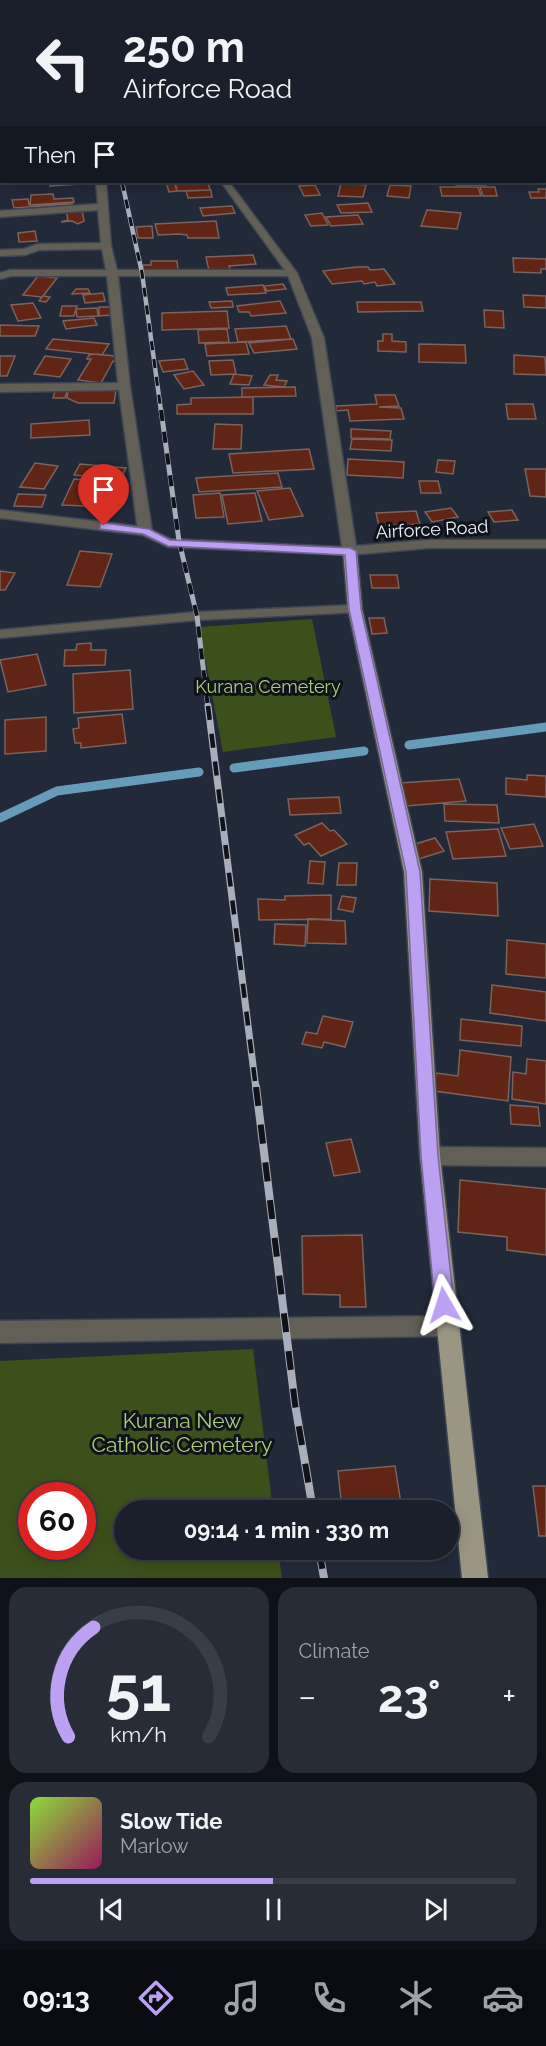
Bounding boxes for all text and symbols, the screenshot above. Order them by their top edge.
text: 250 m [123,23,245,72]
icon: left [24,24,102,102]
text: Airforce Road [123,73,292,104]
icon: arrive [88,138,121,171]
text: Then [24,142,76,168]
pin [78,464,129,526]
icon: arrive [87,473,120,506]
street label: Airforce Road [375,516,489,542]
park label: Kurana Cemetery [195,676,341,697]
position arrow [412,1273,476,1337]
park label: Kurana New Catholic Cemetery [92,1408,272,1457]
speed limit sign: 60 [18,1482,96,1560]
text: 09:14 · 1 min · 330 m [184,1517,389,1543]
text: Climate [299,1639,370,1663]
text: 51 [106,1652,171,1726]
text: 23° [378,1670,441,1723]
text: − [299,1677,316,1716]
text: + [502,1677,516,1716]
text: km/h [110,1722,167,1747]
text: Slow Tide [120,1808,222,1834]
text: Marlow [120,1834,189,1858]
icon: previous [95,1893,128,1926]
icon: pause [257,1893,290,1926]
icon: next [419,1893,452,1926]
icon: directions [135,1977,177,2019]
icon: music [221,1977,263,2019]
icon: phone [308,1977,350,2019]
icon: climate [395,1977,437,2019]
icon: car [482,1977,524,2019]
text: 09:13 [22,1983,90,2014]

